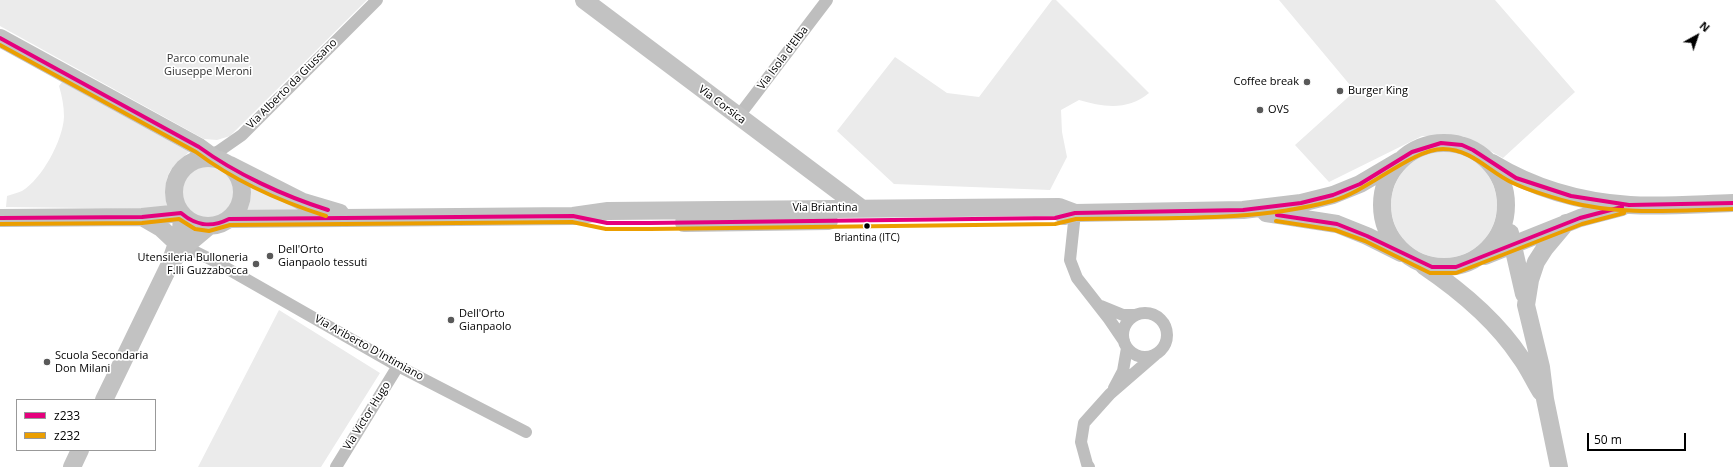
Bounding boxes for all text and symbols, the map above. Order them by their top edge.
north arrow [1677,16,1717,56]
text: N [1697,18,1713,35]
street label: Via Isola d'Elba [755,24,811,92]
street label: Via Alberto da Giussano [244,36,340,132]
park label: Parco comunale Giuseppe Meroni [164,52,252,78]
place label: Coffee break [1234,75,1299,89]
marker: Coffee break [1302,77,1312,87]
street label: Via Corsica [696,83,748,127]
place label: Burger King [1348,84,1408,98]
marker: Burger King [1335,86,1345,96]
place label: OVS [1268,103,1289,117]
marker: OVS [1255,105,1265,115]
street label: Via Briantina [792,201,858,215]
marker: Briantina (ITC) [862,221,872,231]
place label: Briantina (ITC) [834,232,900,244]
place label: Dell'Orto Gianpaolo tessuti [278,243,367,269]
place label: Utensileria Bulloneria F.lli Guzzabocca [138,251,248,277]
marker: Dell'Orto Gianpaolo tessuti [265,251,275,261]
marker: Utensileria Bulloneria F.lli Guzzabocca [251,259,261,269]
place label: Dell'Orto Gianpaolo [459,307,511,333]
street label: Via Ariberto D'Intimiano [312,312,426,384]
marker: Dell'Orto Gianpaolo [446,315,456,325]
place label: Scuola Secondaria Don Milani [55,349,148,375]
marker: Scuola Secondaria Don Milani [42,357,52,367]
street label: Via Victor Hugo [341,379,393,453]
legend [16,399,156,451]
text: z233 [54,407,80,424]
scale bar [1589,425,1688,451]
text: z232 [54,427,80,444]
text: 50 m [1594,431,1622,448]

